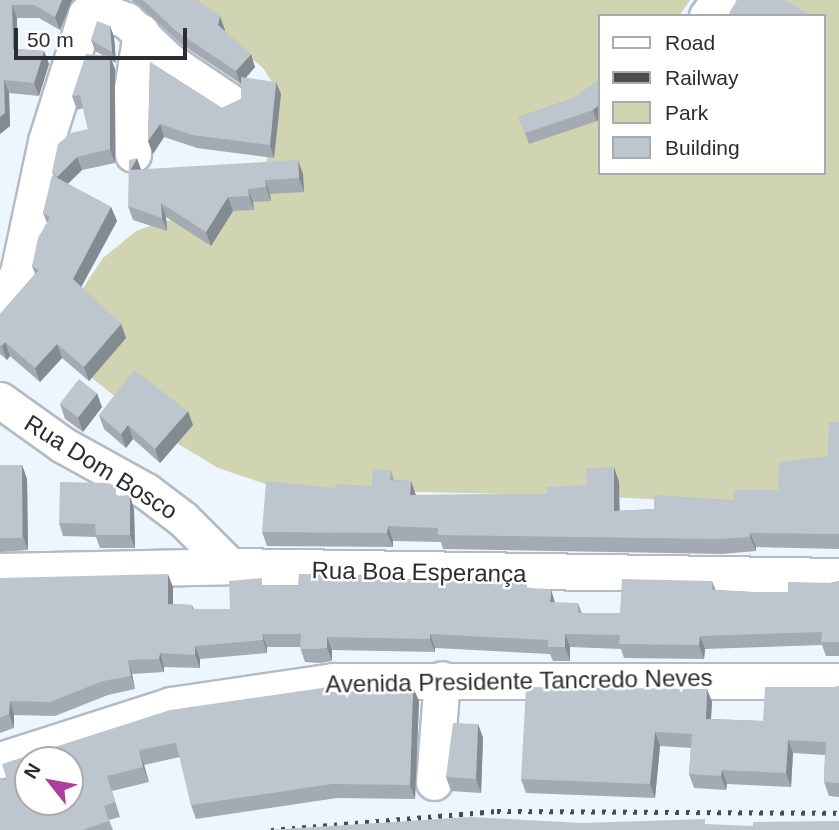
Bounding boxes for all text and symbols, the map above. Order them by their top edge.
scale bar [18,14,191,58]
legend [598,14,825,175]
text: 50 m [27,28,74,51]
text: Road [665,31,715,54]
text: Railway [665,66,739,89]
text: Park [665,101,708,124]
text: Building [665,136,740,159]
street label: Rua Dom Bosco [19,408,183,526]
street label: Rua Boa Esperança [311,556,527,588]
street label: Avenida Presidente Tancredo Neves [325,663,713,699]
north arrow [14,746,84,816]
text: N [20,760,45,782]

